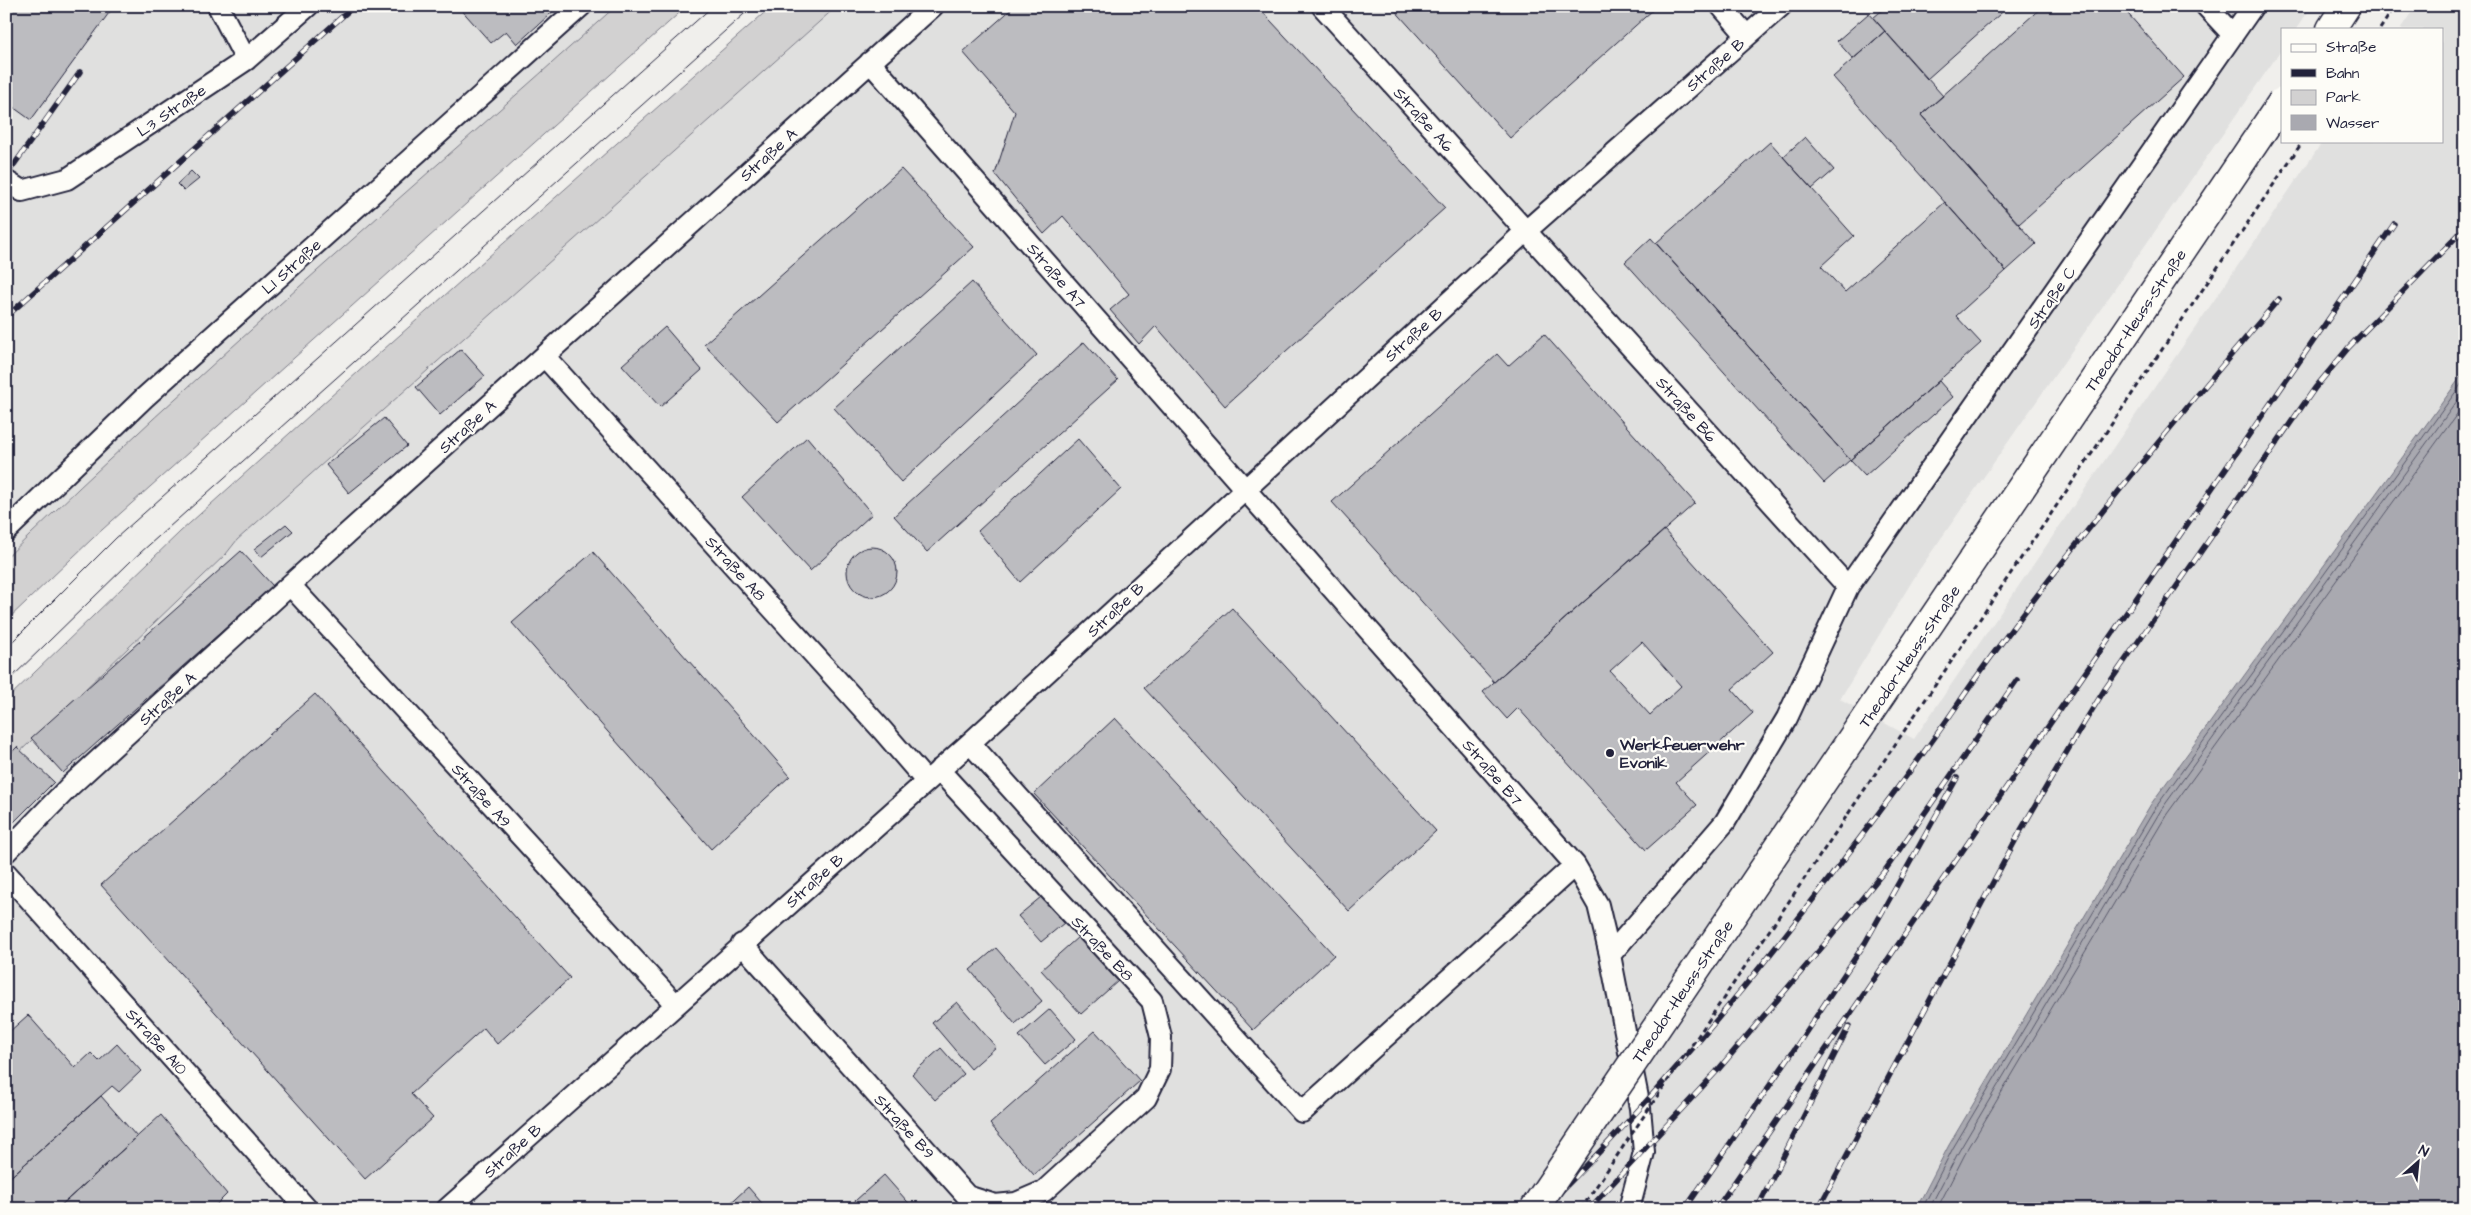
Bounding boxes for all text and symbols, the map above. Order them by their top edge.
legend [2281,28,2444,142]
street label: Straße B [1681,33,1750,97]
text: Straße [2326,37,2376,58]
text: Bahn [2326,63,2360,84]
street label: L3 Straße [133,79,211,142]
street label: Straße A6 [1388,82,1458,157]
text: Park [2326,87,2361,108]
text: Wasser [2326,113,2379,134]
street label: Straße A [735,123,802,186]
street label: L1 Straße [257,234,327,299]
street label: Straße A7 [1022,238,1091,313]
street label: Theodor-Heuss-Straße [2080,245,2192,396]
street label: Straße C [2022,262,2081,333]
street label: Straße B [1380,302,1448,367]
street label: Straße B6 [1651,372,1722,447]
street label: Straße A [434,395,501,458]
street label: Straße A8 [700,531,770,606]
street label: Straße B [1082,577,1150,642]
street label: Theodor-Heuss-Straße [1854,581,1966,732]
street label: Straße A [134,667,201,730]
place label: Werkfeuerwehr Evonik [1619,734,1745,774]
street label: Straße B7 [1457,735,1527,811]
marker: Werkfeuerwehr Evonik [1604,747,1616,759]
street label: Straße A9 [446,759,516,833]
street label: Straße B [781,848,849,913]
street label: Straße B8 [1066,911,1138,986]
street label: Theodor-Heuss-Straße [1627,916,1739,1067]
street label: Straße A10 [120,1004,192,1080]
street label: Straße B9 [869,1089,939,1164]
street label: Straße B [479,1118,547,1183]
north arrow [2394,1138,2444,1188]
text: N [2415,1140,2432,1162]

